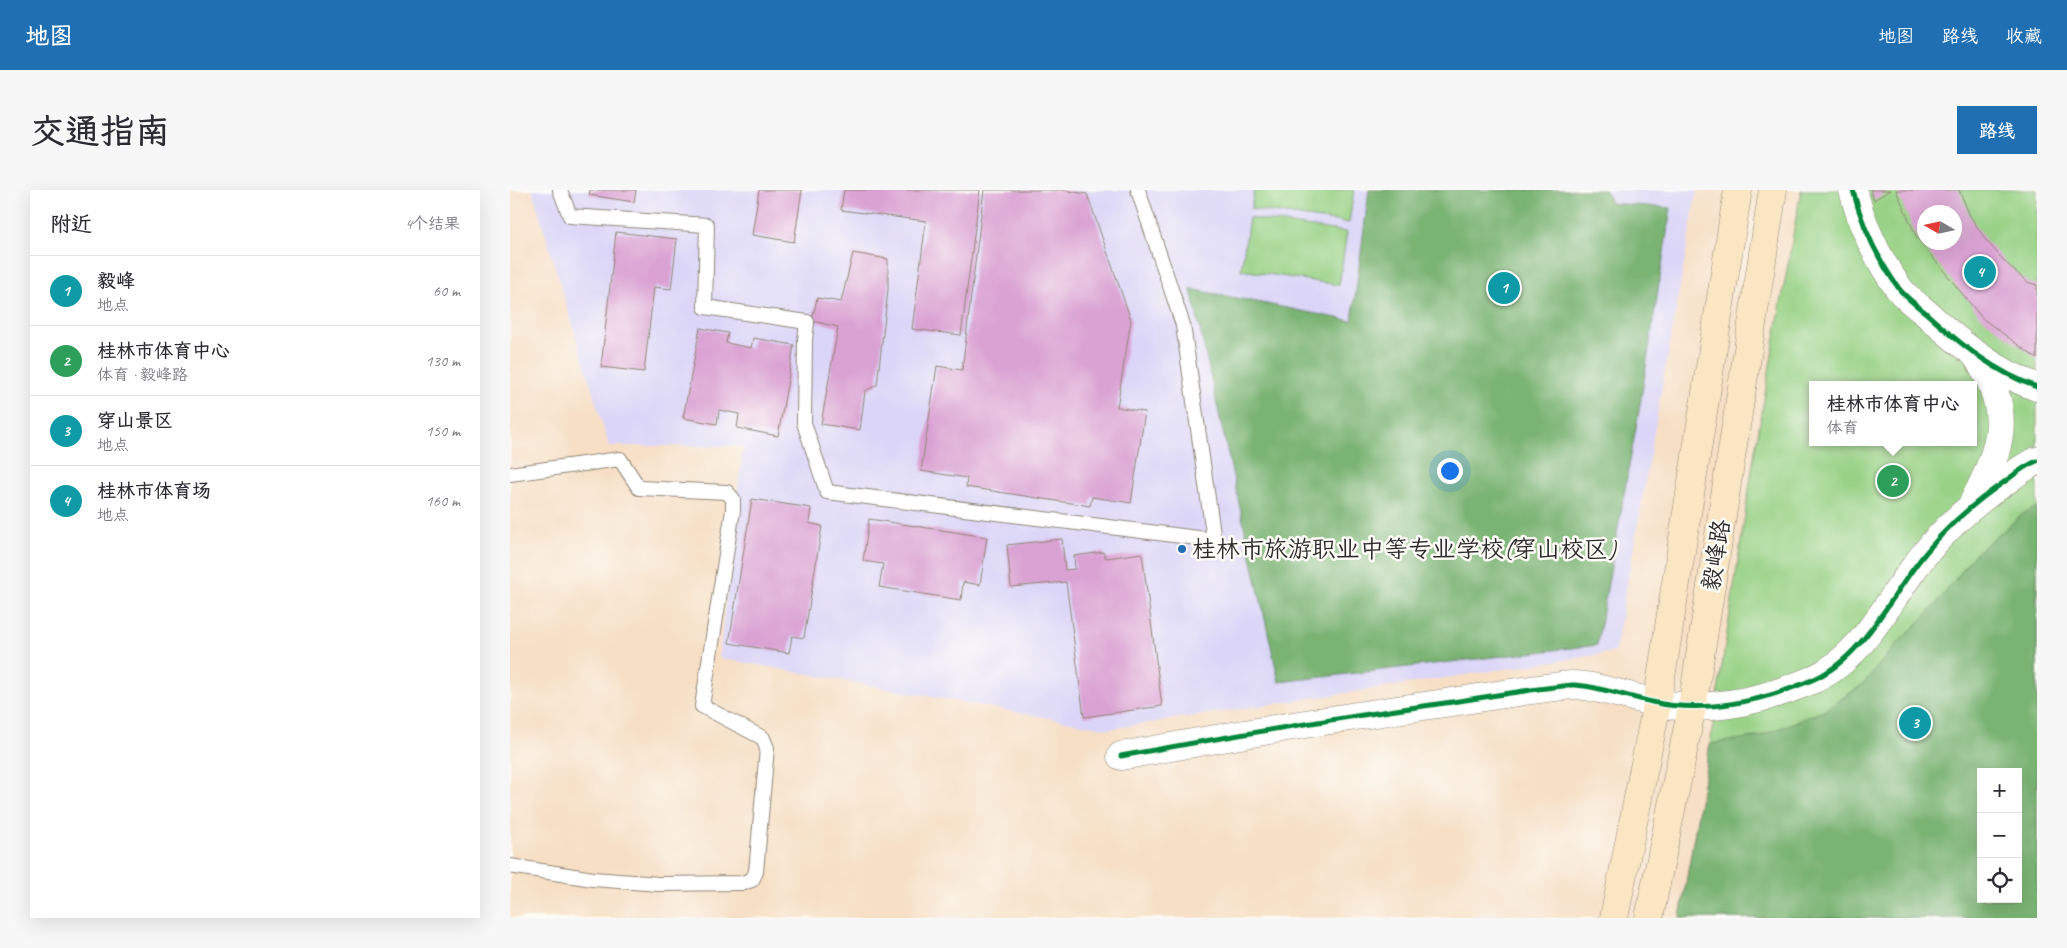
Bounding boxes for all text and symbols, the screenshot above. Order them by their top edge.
text: 地图 [25,21,73,51]
text: 地图 [1878,25,1914,47]
text: 路线 [1942,25,1978,47]
text: 收藏 [2006,25,2042,47]
button: 路线 [1957,106,2037,154]
text: 交通指南 [30,109,170,154]
north arrow [1917,205,1962,250]
text: 附近 [50,211,92,237]
text: 4个结果 [405,214,460,234]
pin: 4 [1964,253,1996,291]
text: 毅峰 [97,269,135,293]
pin: 1 [1488,269,1520,307]
text: 1 [62,281,70,301]
text: 60 m [433,281,460,301]
text: 地点 [97,295,129,315]
text: 桂林市体育中心 [97,339,230,363]
text: 2 [62,351,70,371]
text: 130 m [426,351,460,371]
text: 体育 · 毅峰路 [97,365,188,385]
popup [1809,381,1977,446]
text: 桂林市体育中心 [1826,392,1960,416]
text: 穿山景区 [97,409,173,433]
text: 体育 [1826,418,1859,438]
text: 3 [62,421,70,441]
text: 150 m [426,421,460,441]
text: 地点 [97,435,129,455]
your location [1437,458,1463,484]
pin: 2 [1877,462,1909,500]
text: 桂林市体育场 [97,479,211,503]
text: 4 [62,491,70,511]
text: 160 m [426,491,460,511]
text: 地点 [97,505,129,525]
street label: 毅峰路 [1696,517,1736,593]
place label: 桂林市旅游职业中等专业学校(穿山校区) [1192,534,1617,564]
marker: 桂林市旅游职业中等专业学校(穿山校区) [1176,543,1188,555]
pin: 3 [1899,704,1931,742]
map controls [1977,768,2022,903]
button: + [1977,768,2022,813]
button: − [1977,813,2022,858]
button: locate [1977,858,2022,903]

